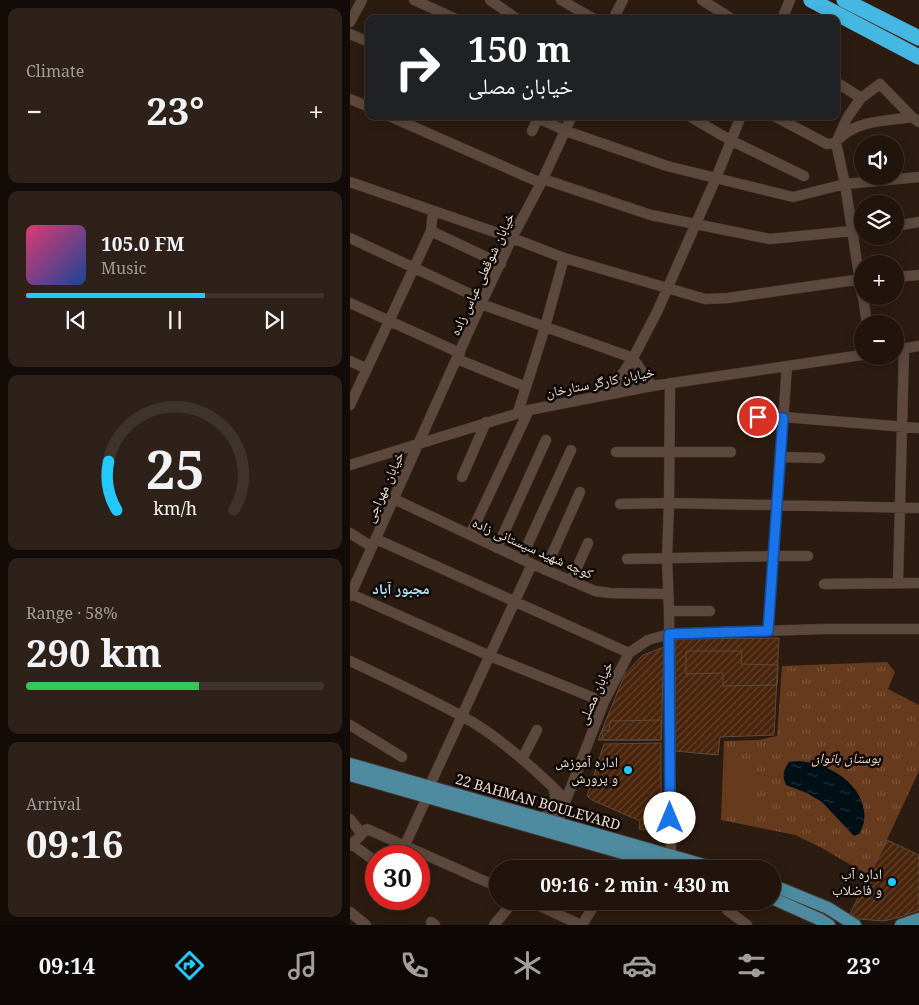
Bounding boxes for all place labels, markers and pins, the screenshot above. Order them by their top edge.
pin [737,396,779,438]
place label: اداره آموزش و پرورش [555,752,618,787]
marker: اداره آموزش و پرورش [622,764,634,776]
place label: اداره آب و فاضلاب [832,864,882,899]
marker: اداره آب و فاضلاب [886,876,898,888]

